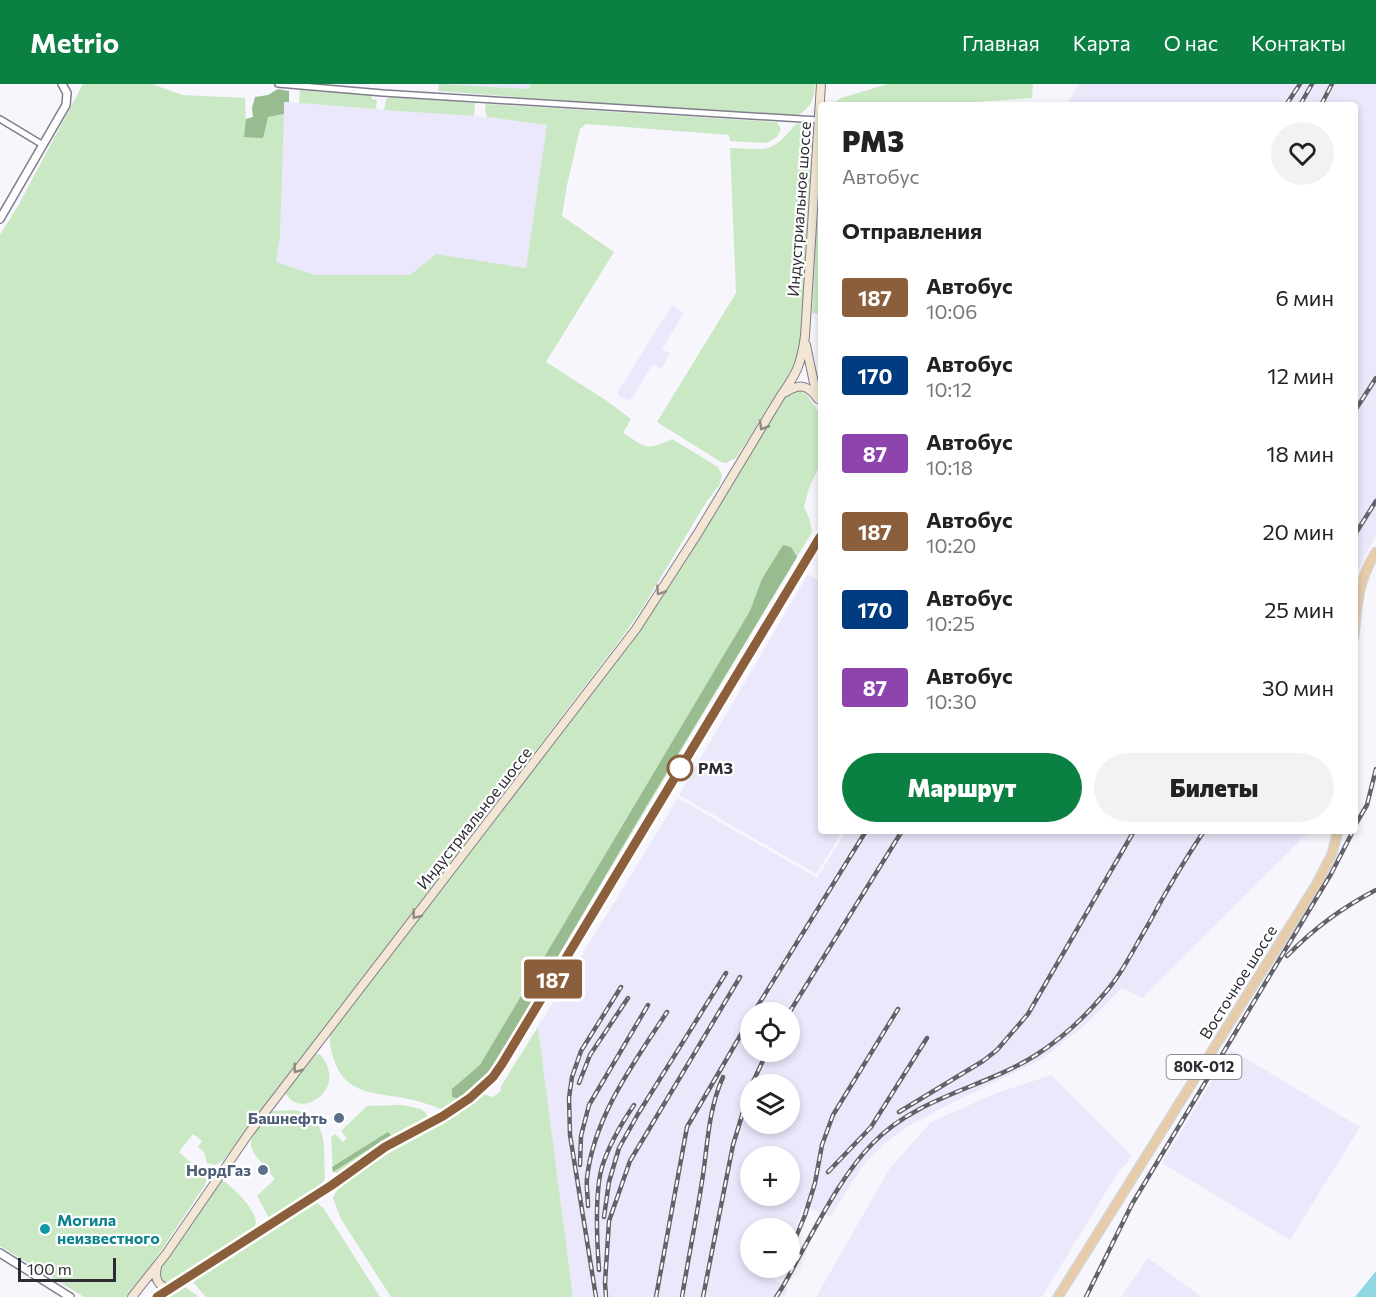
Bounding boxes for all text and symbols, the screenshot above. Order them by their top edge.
text: Metrio [30,25,119,59]
text: Главная [962,30,1040,55]
text: Карта [1073,30,1131,55]
text: О нас [1164,30,1218,55]
text: Контакты [1251,30,1346,55]
street label: Индустриальное шоссе [783,121,814,297]
button: heart [1271,122,1334,185]
text: РМЗ [842,124,904,158]
text: Автобус [842,164,919,188]
text: Отправления [842,217,982,244]
text: Автобус [926,272,1013,299]
text: 6 мин [1276,284,1334,311]
text: 187 [858,285,892,310]
text: 10:06 [926,299,978,323]
text: Автобус [926,350,1013,377]
text: 12 мин [1267,362,1334,389]
text: 170 [858,363,892,388]
text: 10:12 [926,377,972,401]
one-way arrow [758,420,770,430]
text: Автобус [926,428,1013,455]
text: 18 мин [1266,440,1334,467]
text: 87 [863,441,887,466]
text: 10:18 [926,455,973,479]
text: Автобус [926,506,1013,533]
text: 20 мин [1262,518,1334,545]
text: 187 [858,519,892,544]
text: 10:20 [926,533,976,557]
text: Автобус [926,584,1013,611]
one-way arrow [656,585,667,596]
text: 25 мин [1264,596,1334,623]
text: 170 [858,597,892,622]
text: 10:25 [926,611,975,635]
text: Автобус [926,662,1013,689]
text: 30 мин [1262,674,1334,701]
text: 87 [863,675,887,700]
text: 10:30 [926,689,977,713]
street label: Индустриальное шоссе [412,743,535,893]
button: Маршрут [842,753,1082,822]
button: Билеты [1094,753,1334,822]
marker: РМЗ [667,755,693,781]
place label: РМЗ [698,758,733,777]
one-way arrow [413,908,424,919]
street label: Восточное шоссе [1195,921,1280,1042]
line badge: 187 [518,960,588,998]
text: 187 [536,967,570,992]
map controls [740,1002,800,1278]
button: locate [740,1002,800,1062]
road number: 80К-012 [1166,1055,1242,1079]
one-way arrow [294,1063,305,1074]
button: layers [740,1074,800,1134]
place label: Башнефть [248,1108,327,1127]
marker: Башнефть [332,1111,346,1125]
button: + [740,1146,800,1206]
place label: НордГаз [186,1160,251,1179]
marker: НордГаз [256,1163,270,1177]
place label: Могила неизвестного [57,1210,160,1247]
button: − [740,1218,800,1278]
marker: Могила неизвестного [38,1222,52,1236]
scale bar [18,1255,116,1282]
text: 100 m [27,1259,72,1278]

